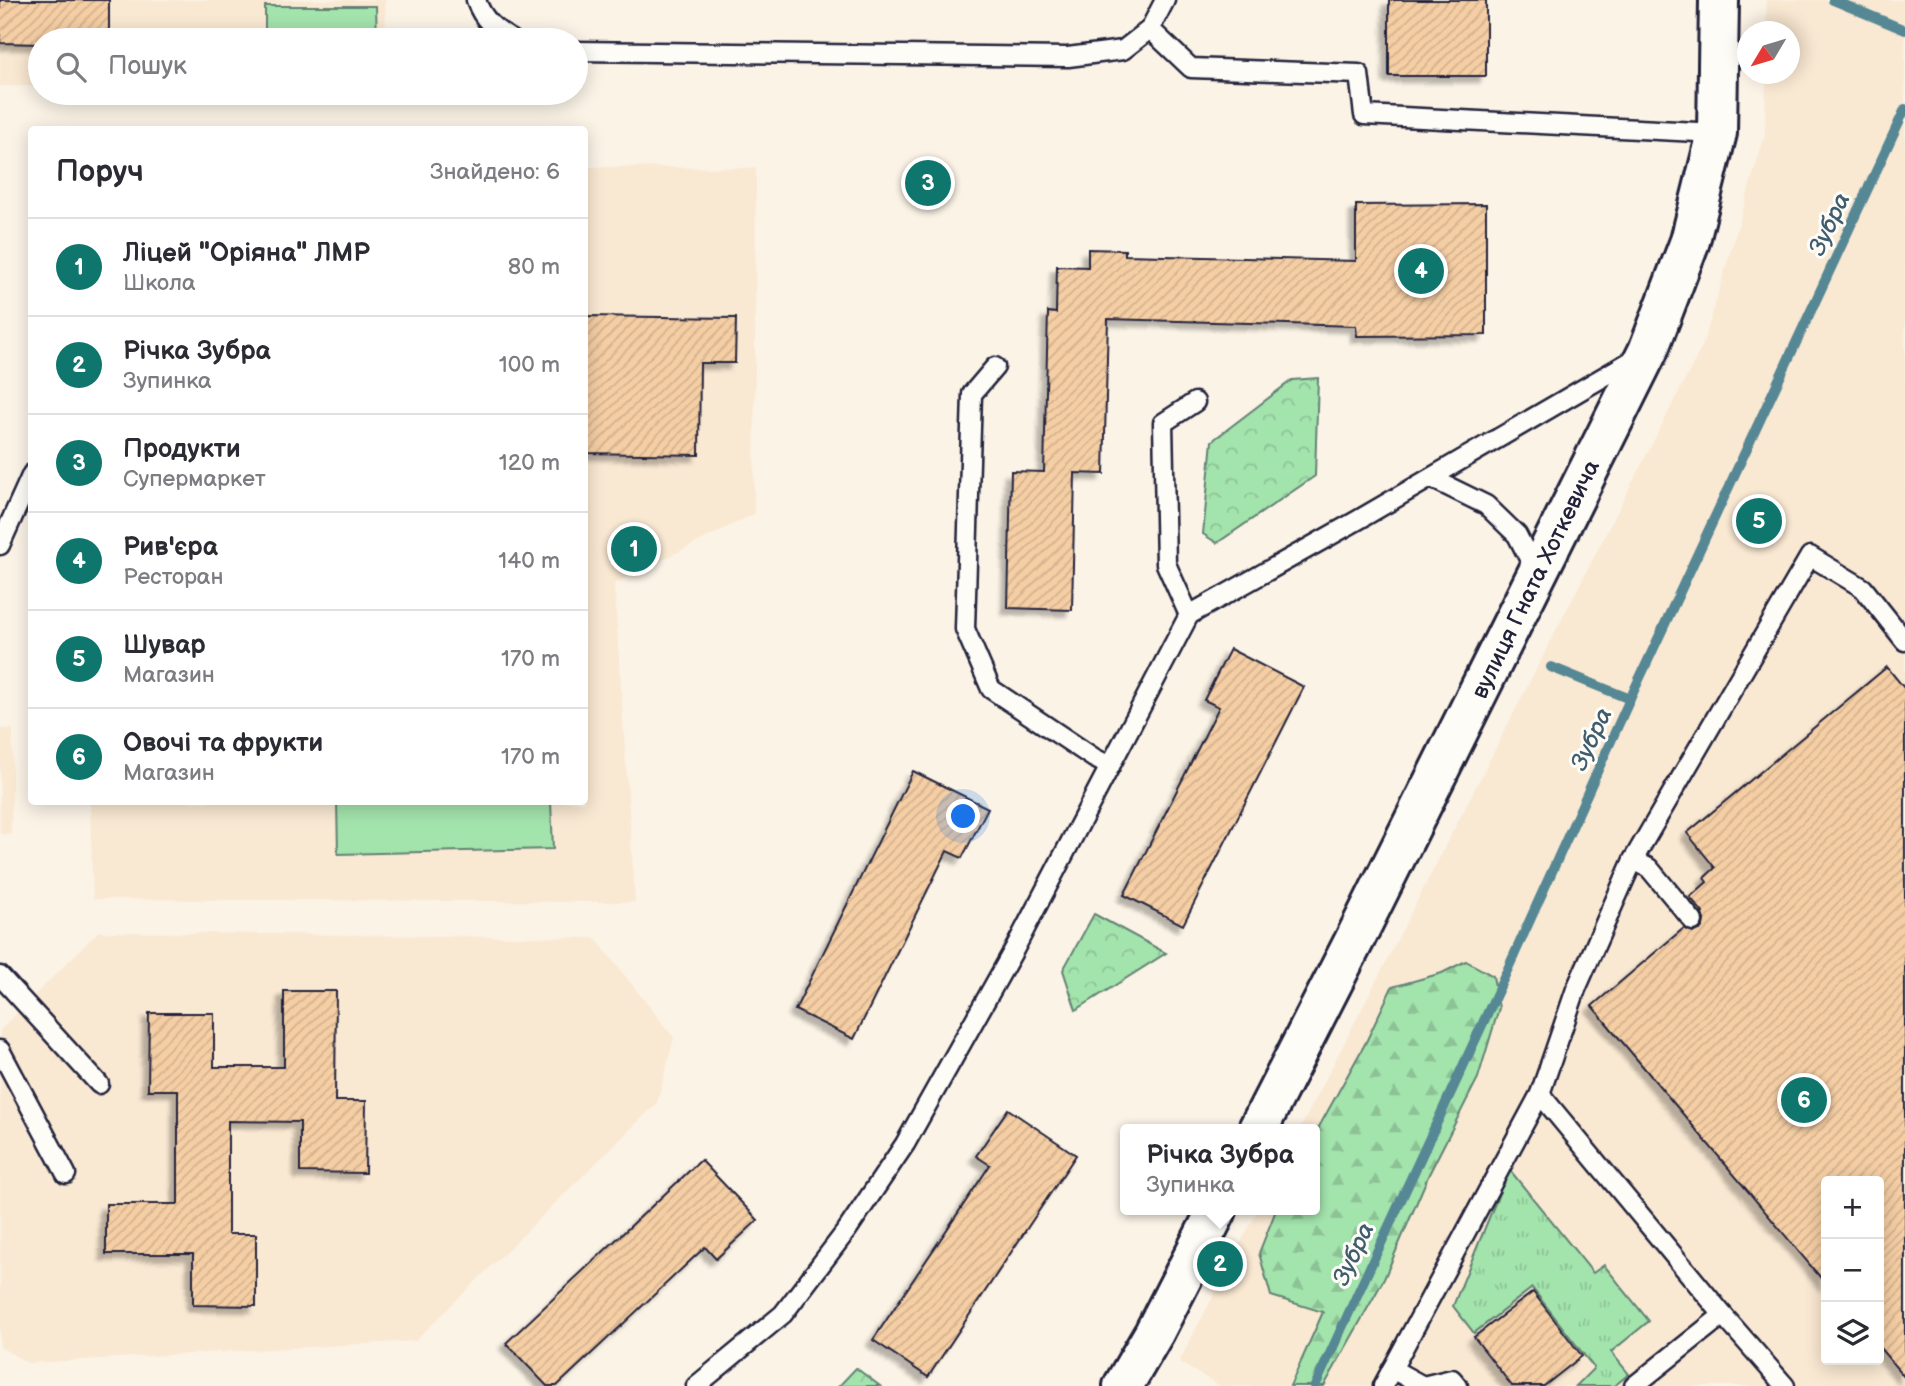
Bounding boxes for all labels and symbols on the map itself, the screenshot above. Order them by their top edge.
north arrow [1737,21,1800,84]
pin: 3 [905,157,951,209]
water label: Зубра [1802,188,1857,260]
pin: 4 [1398,245,1444,297]
street label: вулиця Гната Хоткевича [1466,455,1606,703]
pin: 5 [1736,495,1782,547]
pin: 1 [611,523,657,575]
water label: Зубра [1564,703,1619,775]
your location [946,799,980,833]
pin: 6 [1781,1074,1827,1126]
water label: Зубра [1326,1218,1381,1290]
pin: 2 [1197,1238,1243,1290]

